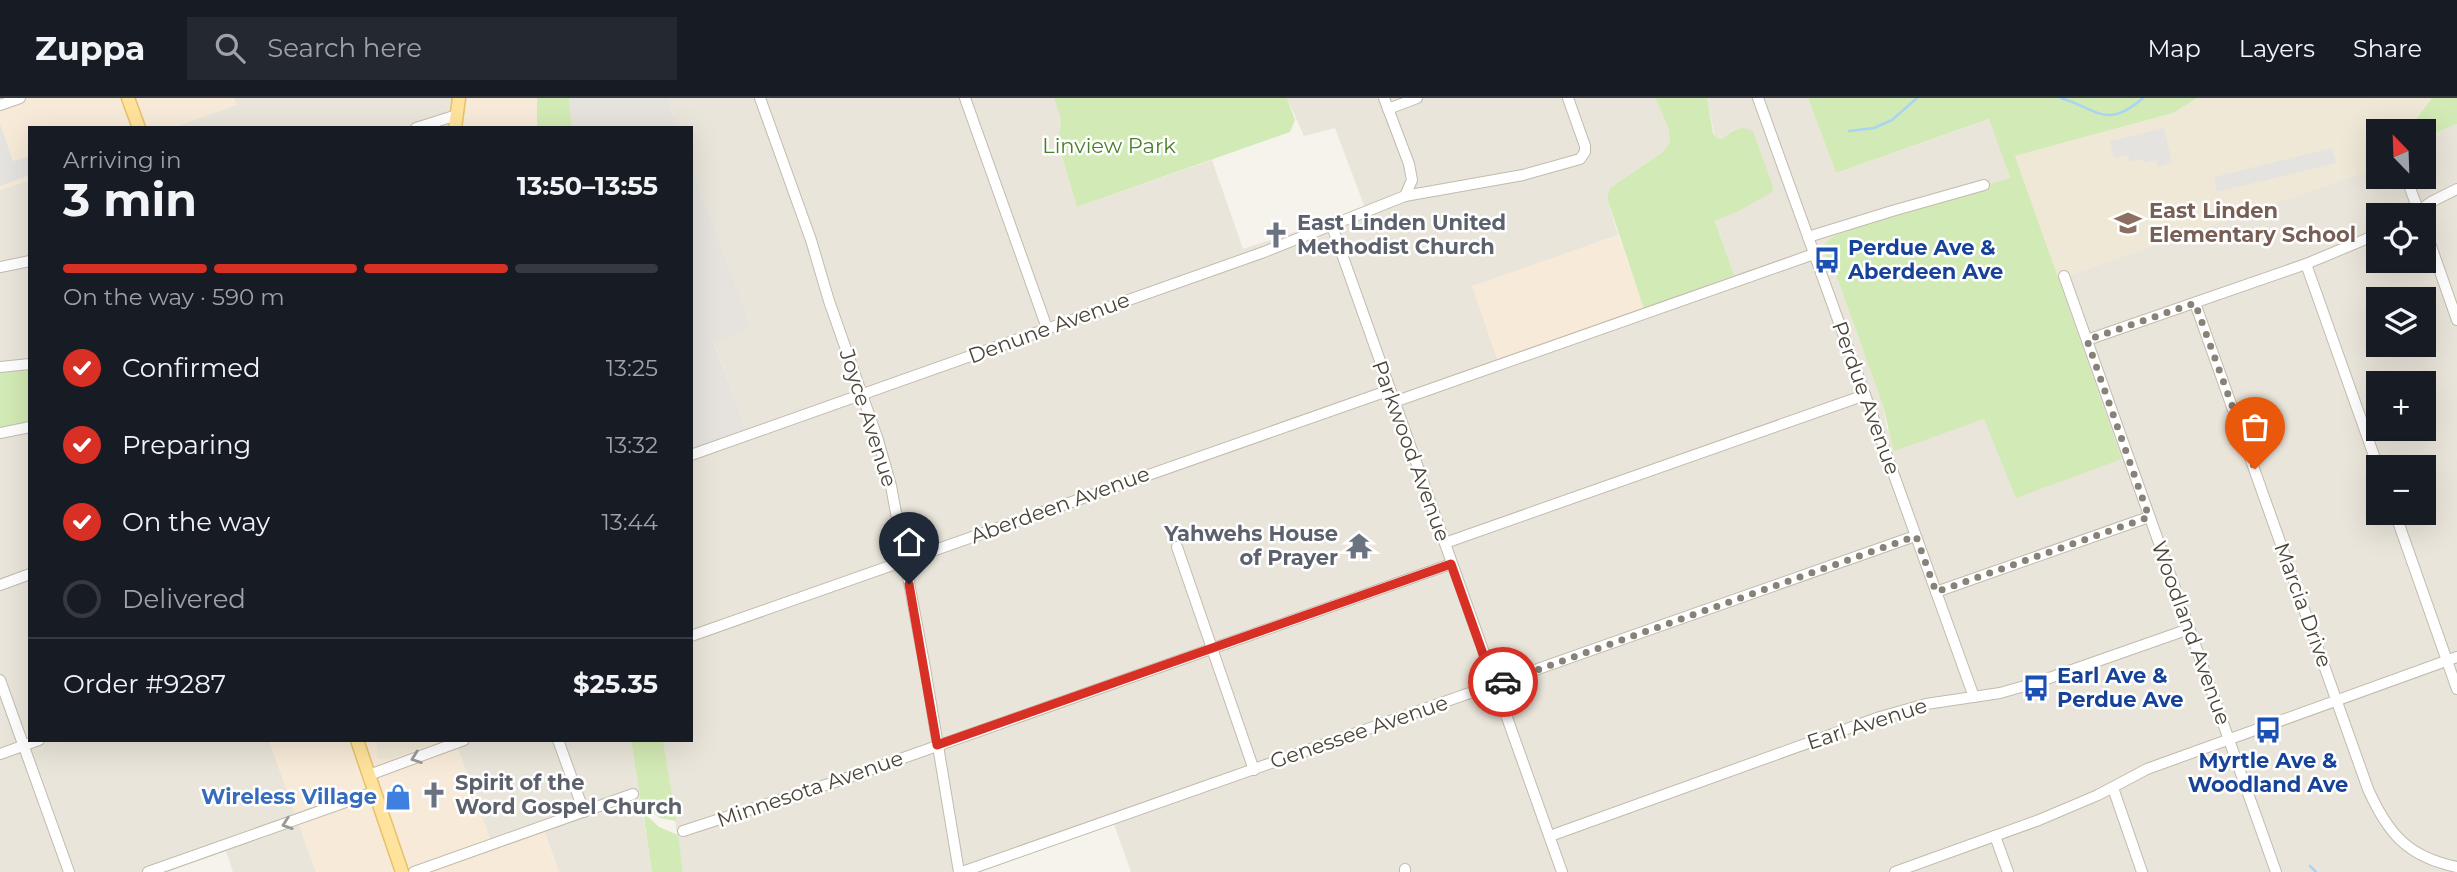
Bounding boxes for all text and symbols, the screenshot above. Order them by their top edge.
search box [187,17,677,80]
text: Zuppa [35,28,145,68]
icon: search [211,29,249,67]
text: Search here [267,32,422,64]
text: Map [2147,34,2201,63]
text: Layers [2239,34,2315,63]
text: Share [2353,34,2422,63]
north arrow [2366,119,2436,189]
map controls [2366,119,2436,525]
park label: Linview Park [1042,133,1176,158]
text: Arriving in [63,146,182,174]
text: 13:50–13:55 [517,170,658,202]
text: 3 min [63,171,197,228]
place label: East Linden Elementary School [2149,198,2356,247]
button: locate [2366,203,2436,273]
school or university icon: East Linden Elementary School [2113,208,2143,238]
place label: East Linden United Methodist Church [1297,210,1506,259]
church icon: East Linden United Methodist Church [1261,220,1291,250]
place label: Perdue Ave & Aberdeen Ave [1847,235,2003,284]
bus stop icon: Perdue Ave & Aberdeen Ave [1812,245,1842,275]
text: On the way · 590 m [63,283,285,311]
street label: Denune Avenue [965,287,1133,368]
button: layers [2366,287,2436,357]
street label: Perdue Avenue [1827,318,1906,478]
street label: Joyce Avenue [834,345,903,490]
icon: check [63,349,101,387]
text: Confirmed [122,352,261,384]
text: 13:25 [606,354,658,382]
street label: Parkwood Avenue [1367,357,1456,545]
button: + [2366,371,2436,441]
pin [2225,397,2285,469]
icon: bag [2236,408,2274,446]
icon: check [63,426,101,464]
text: Preparing [122,429,251,461]
text: 13:32 [606,431,658,459]
button: − [2366,455,2436,525]
street label: Aberdeen Avenue [967,461,1153,549]
icon: check [63,503,101,541]
text: On the way [122,506,270,538]
text: 13:44 [601,508,658,536]
pin [879,512,939,584]
place label: Yahwehs House of Prayer [1163,521,1338,570]
icon: home [890,523,928,561]
temple icon: Yahwehs House of Prayer [1344,531,1374,561]
street label: Woodland Avenue [2147,537,2236,728]
street label: Marcia Drive [2269,539,2338,671]
text: Delivered [122,583,246,615]
courier [1468,647,1538,717]
icon: car [1484,663,1522,701]
place label: Earl Ave & Perdue Ave [2057,663,2183,712]
text: Order #9287 [63,668,226,700]
text: $25.35 [573,668,658,700]
bus stop icon: Earl Ave & Perdue Ave [2021,673,2051,703]
street label: Genessee Avenue [1267,689,1451,774]
street label: Earl Avenue [1804,692,1930,755]
bus stop icon: Myrtle Ave & Woodland Ave [2253,715,2283,745]
street label: Minnesota Avenue [713,745,906,832]
place label: Myrtle Ave & Woodland Ave [2188,748,2348,797]
one-way arrow [411,749,423,763]
place label: Spirit of the Word Gospel Church [455,770,682,819]
church icon: Spirit of the Word Gospel Church [419,780,449,810]
shop icon: Wireless Village [383,782,413,812]
place label: Wireless Village [201,784,377,809]
one-way arrow [282,816,294,830]

